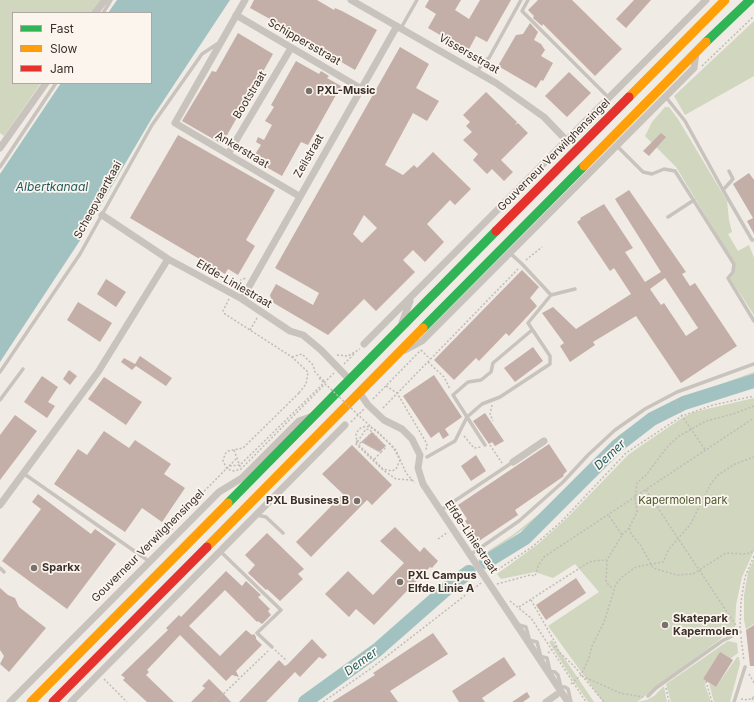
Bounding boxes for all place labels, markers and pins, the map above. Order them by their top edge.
place label: PXL-Music [317,84,376,98]
marker: PXL-Music [304,86,314,96]
place label: PXL Business B [266,494,349,508]
marker: PXL Business B [352,496,362,506]
place label: Sparkx [42,561,80,575]
marker: Sparkx [29,563,39,573]
place label: PXL Campus Elfde Linie A [408,569,477,595]
marker: PXL Campus Elfde Linie A [395,577,405,587]
place label: Skatepark Kapermolen [673,612,739,638]
marker: Skatepark Kapermolen [660,620,670,630]

